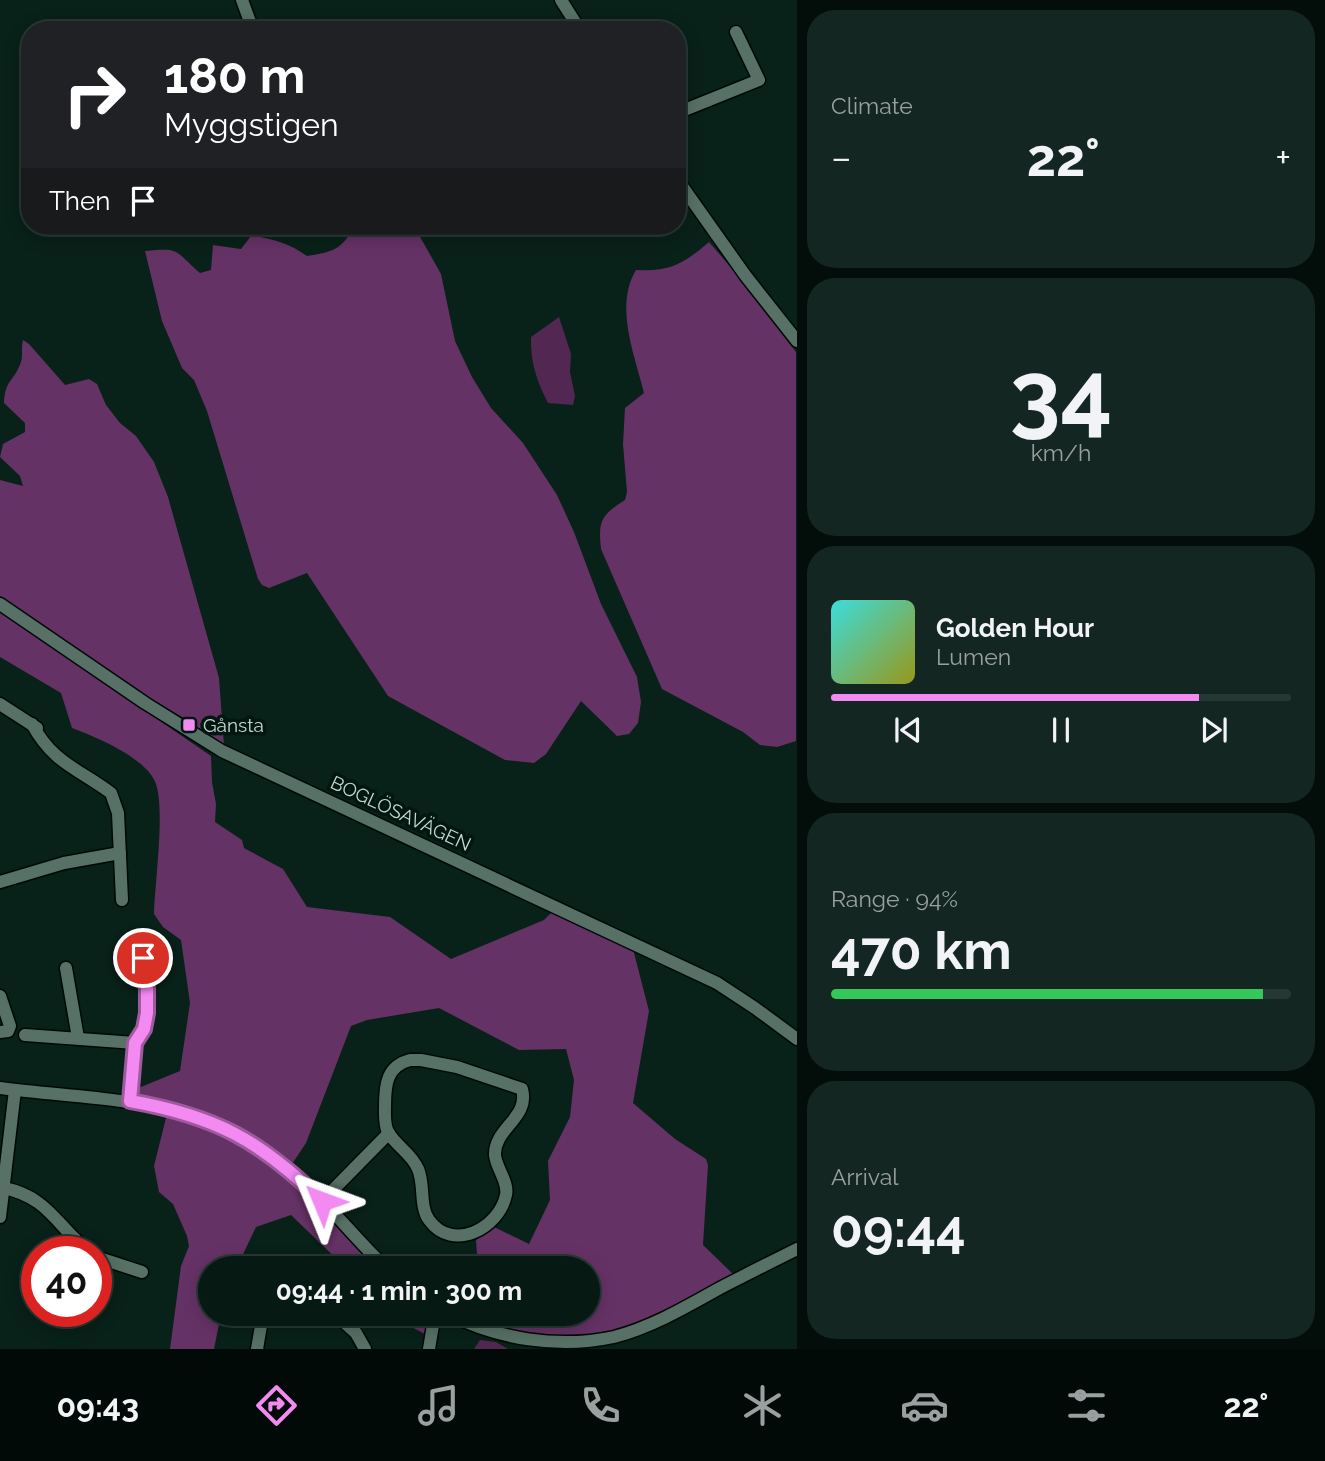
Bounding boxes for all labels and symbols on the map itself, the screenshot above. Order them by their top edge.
place label: Gånsta [203,714,264,736]
marker: Gånsta [181,717,197,733]
street label: BOGLÖSAVÄGEN [327,771,475,855]
pin [113,928,173,988]
position arrow [285,1164,359,1238]
speed limit sign: 40 [21,1236,112,1327]

